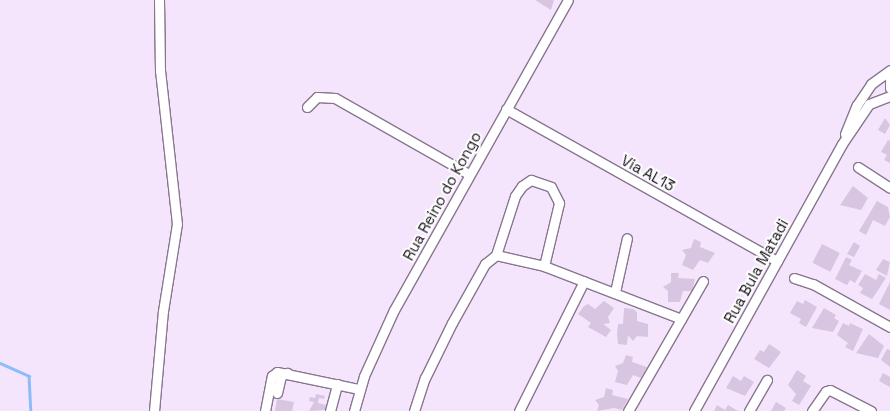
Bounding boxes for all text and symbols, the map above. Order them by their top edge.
street label: Rua Reino do Kongo [399,128,485,264]
street label: Via AL13 [618,151,678,195]
street label: Rua Bula Matadi [720,216,792,326]

